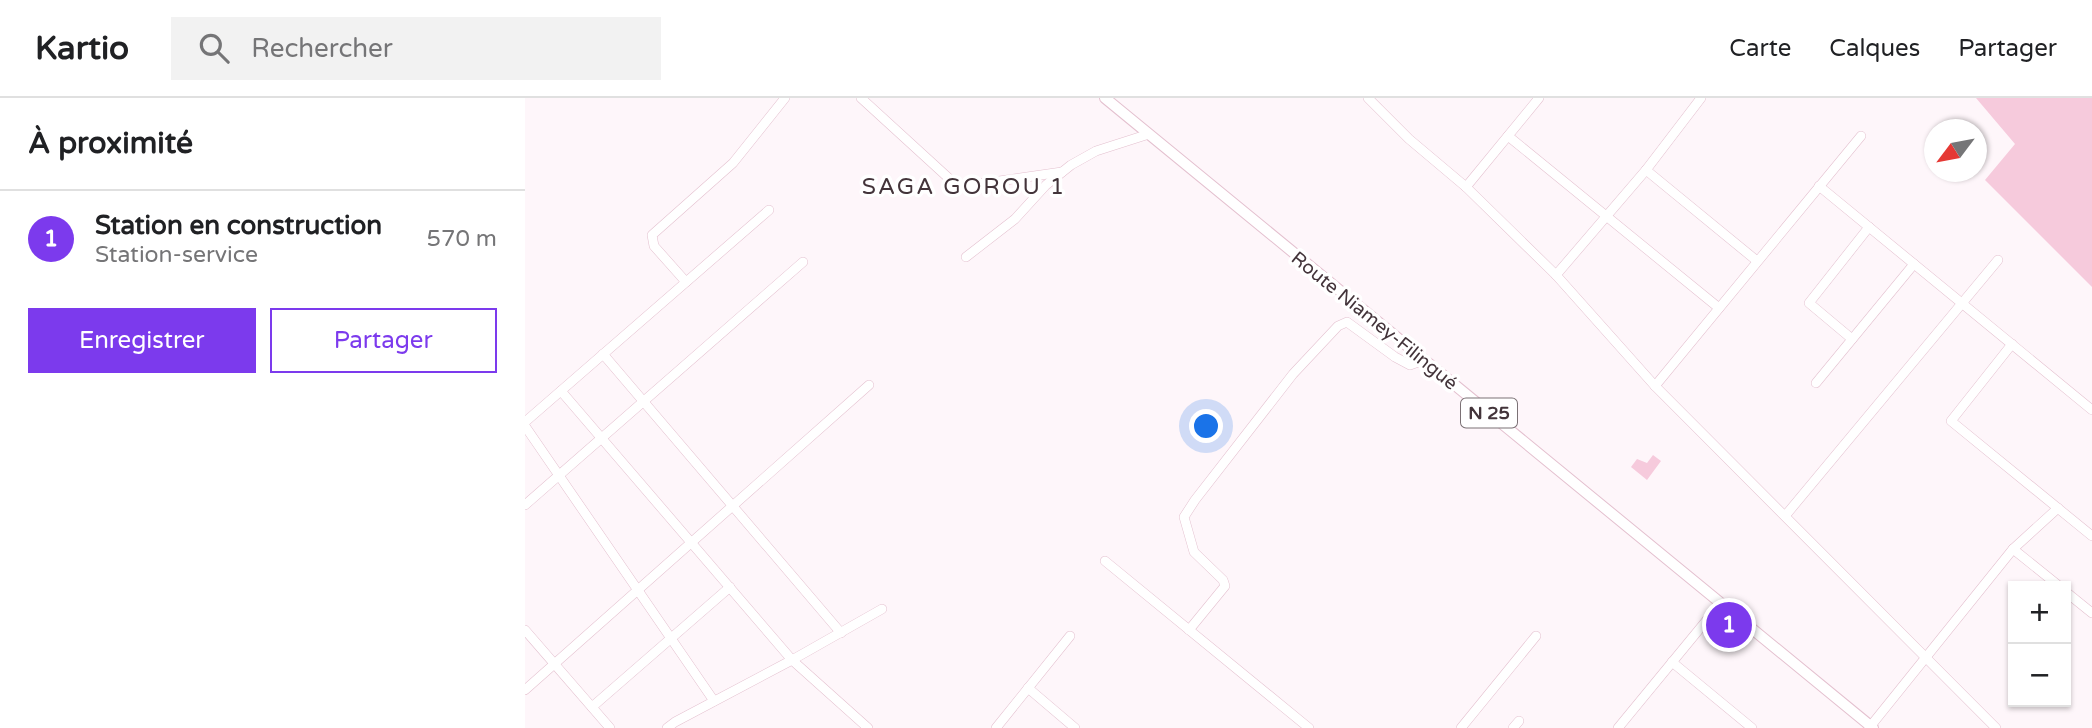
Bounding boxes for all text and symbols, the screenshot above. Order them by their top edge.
search box [171,17,661,80]
text: Kartio [35,29,129,68]
icon: search [195,29,233,67]
text: Rechercher [251,33,393,64]
text: Carte [1729,34,1791,63]
text: Calques [1829,34,1920,63]
text: Partager [1958,34,2057,63]
north arrow [1924,119,1987,182]
text: À proximité [28,125,193,162]
district label: SAGA GOROU 1 [862,173,1066,201]
text: Station en construction [95,210,382,241]
text: 1 [44,225,58,253]
text: 570 m [427,225,497,253]
text: Station-service [95,241,258,269]
street label: Route Niamey-Filingué [1287,247,1462,395]
button: Enregistrer [28,308,256,373]
button: Partager [270,308,497,373]
road number: N 25 [1461,398,1517,428]
your location [1189,409,1223,443]
map controls [2008,581,2071,707]
button: + [2008,581,2071,644]
pin: 1 [1706,599,1752,651]
button: − [2008,644,2071,707]

